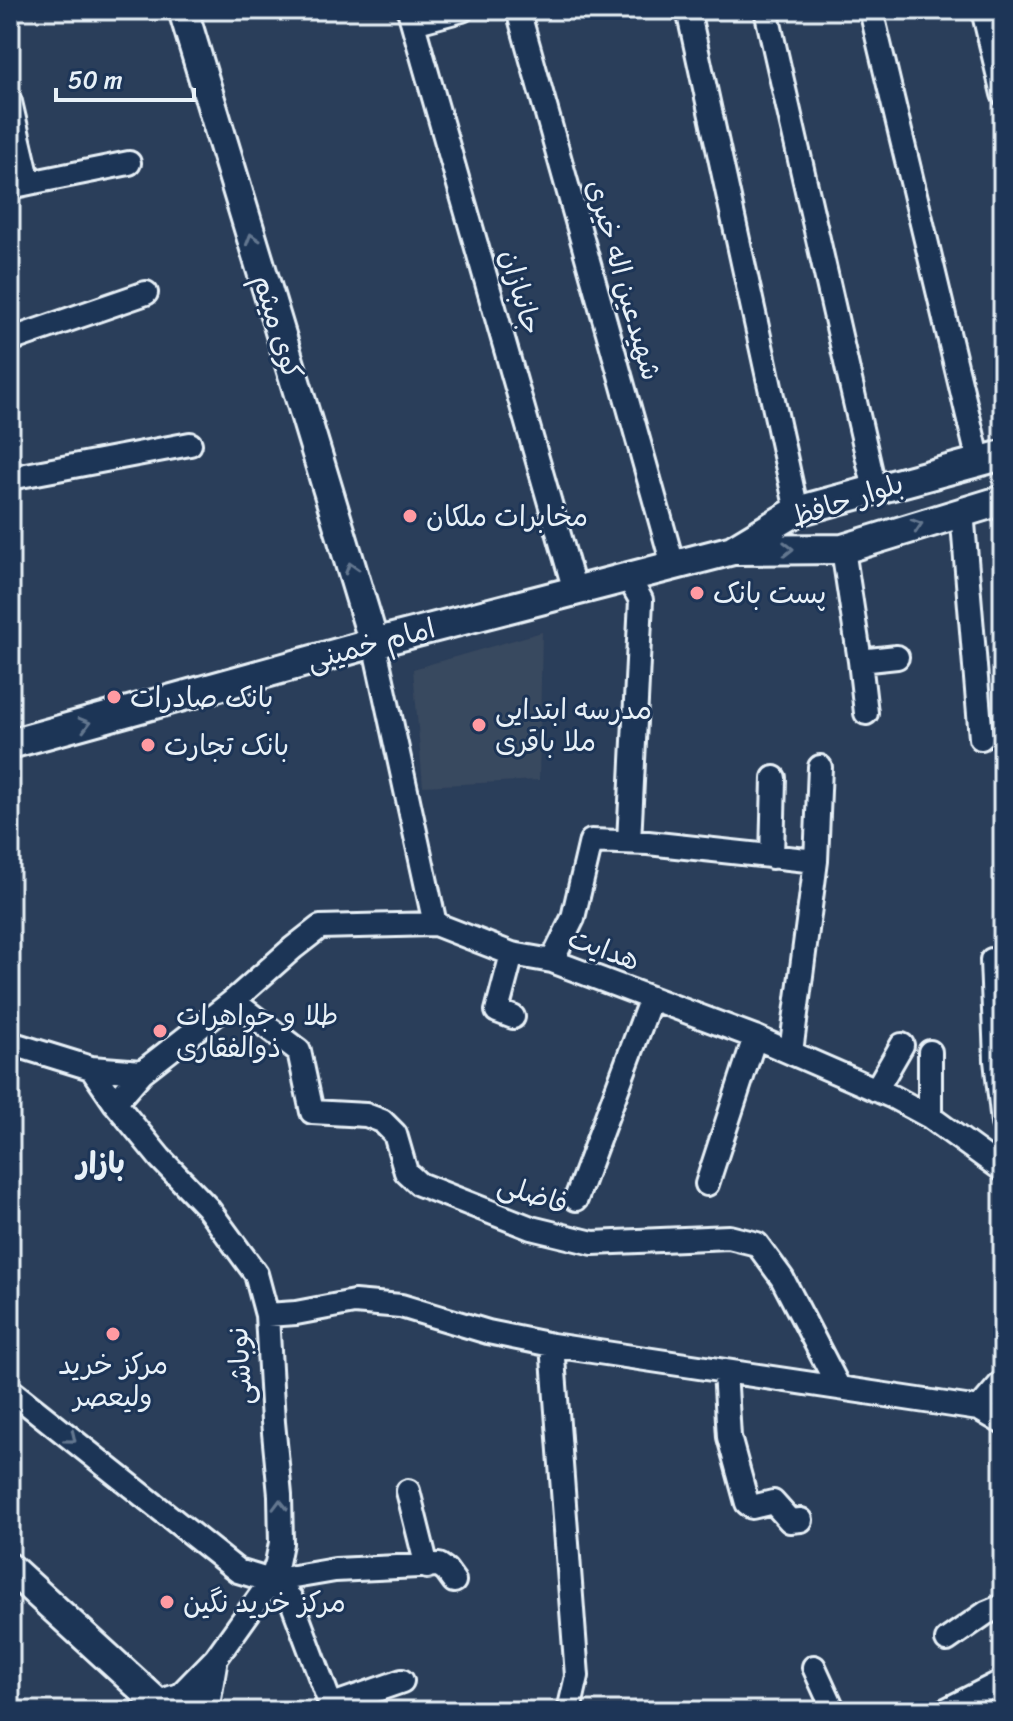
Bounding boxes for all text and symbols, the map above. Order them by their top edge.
scale bar [56,52,194,102]
text: 50 m [68,59,123,101]
street label: شهیدعین اله خیری [572,174,676,386]
one-way arrow [245,233,261,246]
street label: جانبازان [485,243,557,341]
street label: کوی میثم [239,268,317,386]
street label: بلوار حافظ [784,459,910,541]
place label: مخابرات ملکان [426,492,588,541]
marker: مخابرات ملکان [401,507,419,525]
one-way arrow [910,518,923,534]
one-way arrow [782,540,795,558]
one-way arrow [344,562,360,576]
place label: پست بانک [713,569,826,618]
marker: پست بانک [688,584,706,602]
street label: امام خمینی [301,603,441,685]
place label: بانک صادرات [130,673,273,722]
place label: مدرسه ابتدایی ملا باقری [495,685,652,766]
marker: بانک صادرات [105,688,123,706]
one-way arrow [78,716,92,733]
marker: مدرسه ابتدایی ملا باقری [470,716,488,734]
place label: بانک تجارت [164,721,289,770]
marker: بانک تجارت [139,736,157,754]
street label: هدایت [561,913,647,985]
place label: طلا و جواهرات ذوالفقاری [176,991,338,1072]
marker: طلا و جواهرات ذوالفقاری [151,1022,169,1040]
district label: بازار [74,1136,125,1190]
street label: فاضلی [491,1160,575,1228]
marker: مرکز خرید ولیعصر [104,1325,122,1343]
street label: نوباشی [213,1325,267,1407]
place label: مرکز خرید ولیعصر [58,1340,168,1421]
one-way arrow [62,1429,77,1443]
one-way arrow [272,1498,289,1511]
place label: مرکز خرید نگین [183,1578,346,1627]
marker: مرکز خرید نگین [158,1593,176,1611]

